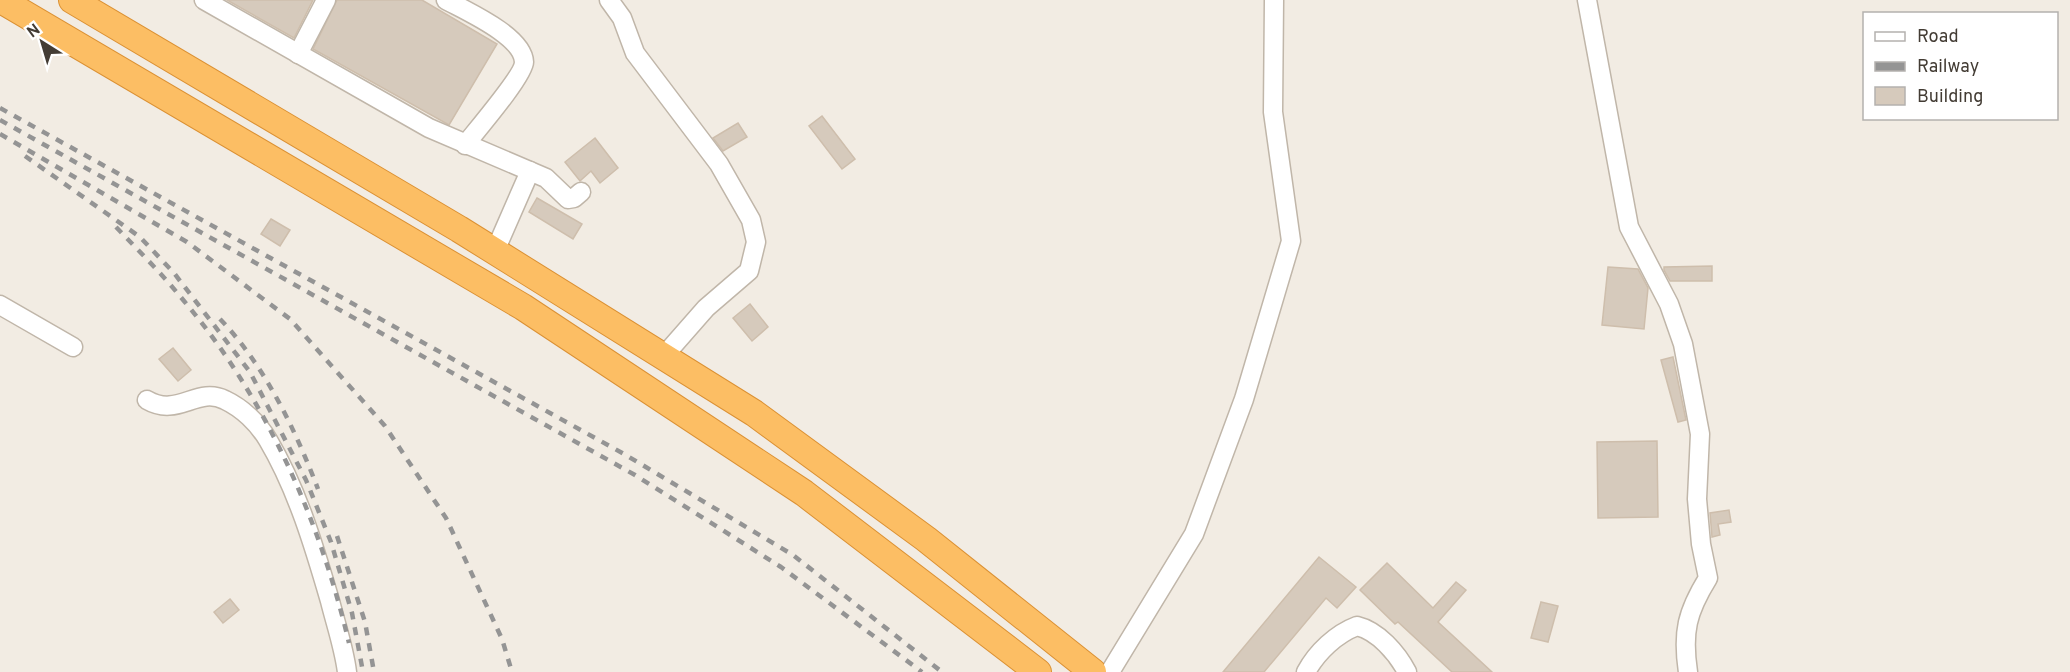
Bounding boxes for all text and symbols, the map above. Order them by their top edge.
north arrow [12,12,72,72]
legend [1863,12,2058,120]
text: N [24,20,45,43]
text: Road [1917,26,1959,49]
text: Railway [1917,56,1979,79]
text: Building [1917,86,1983,109]

